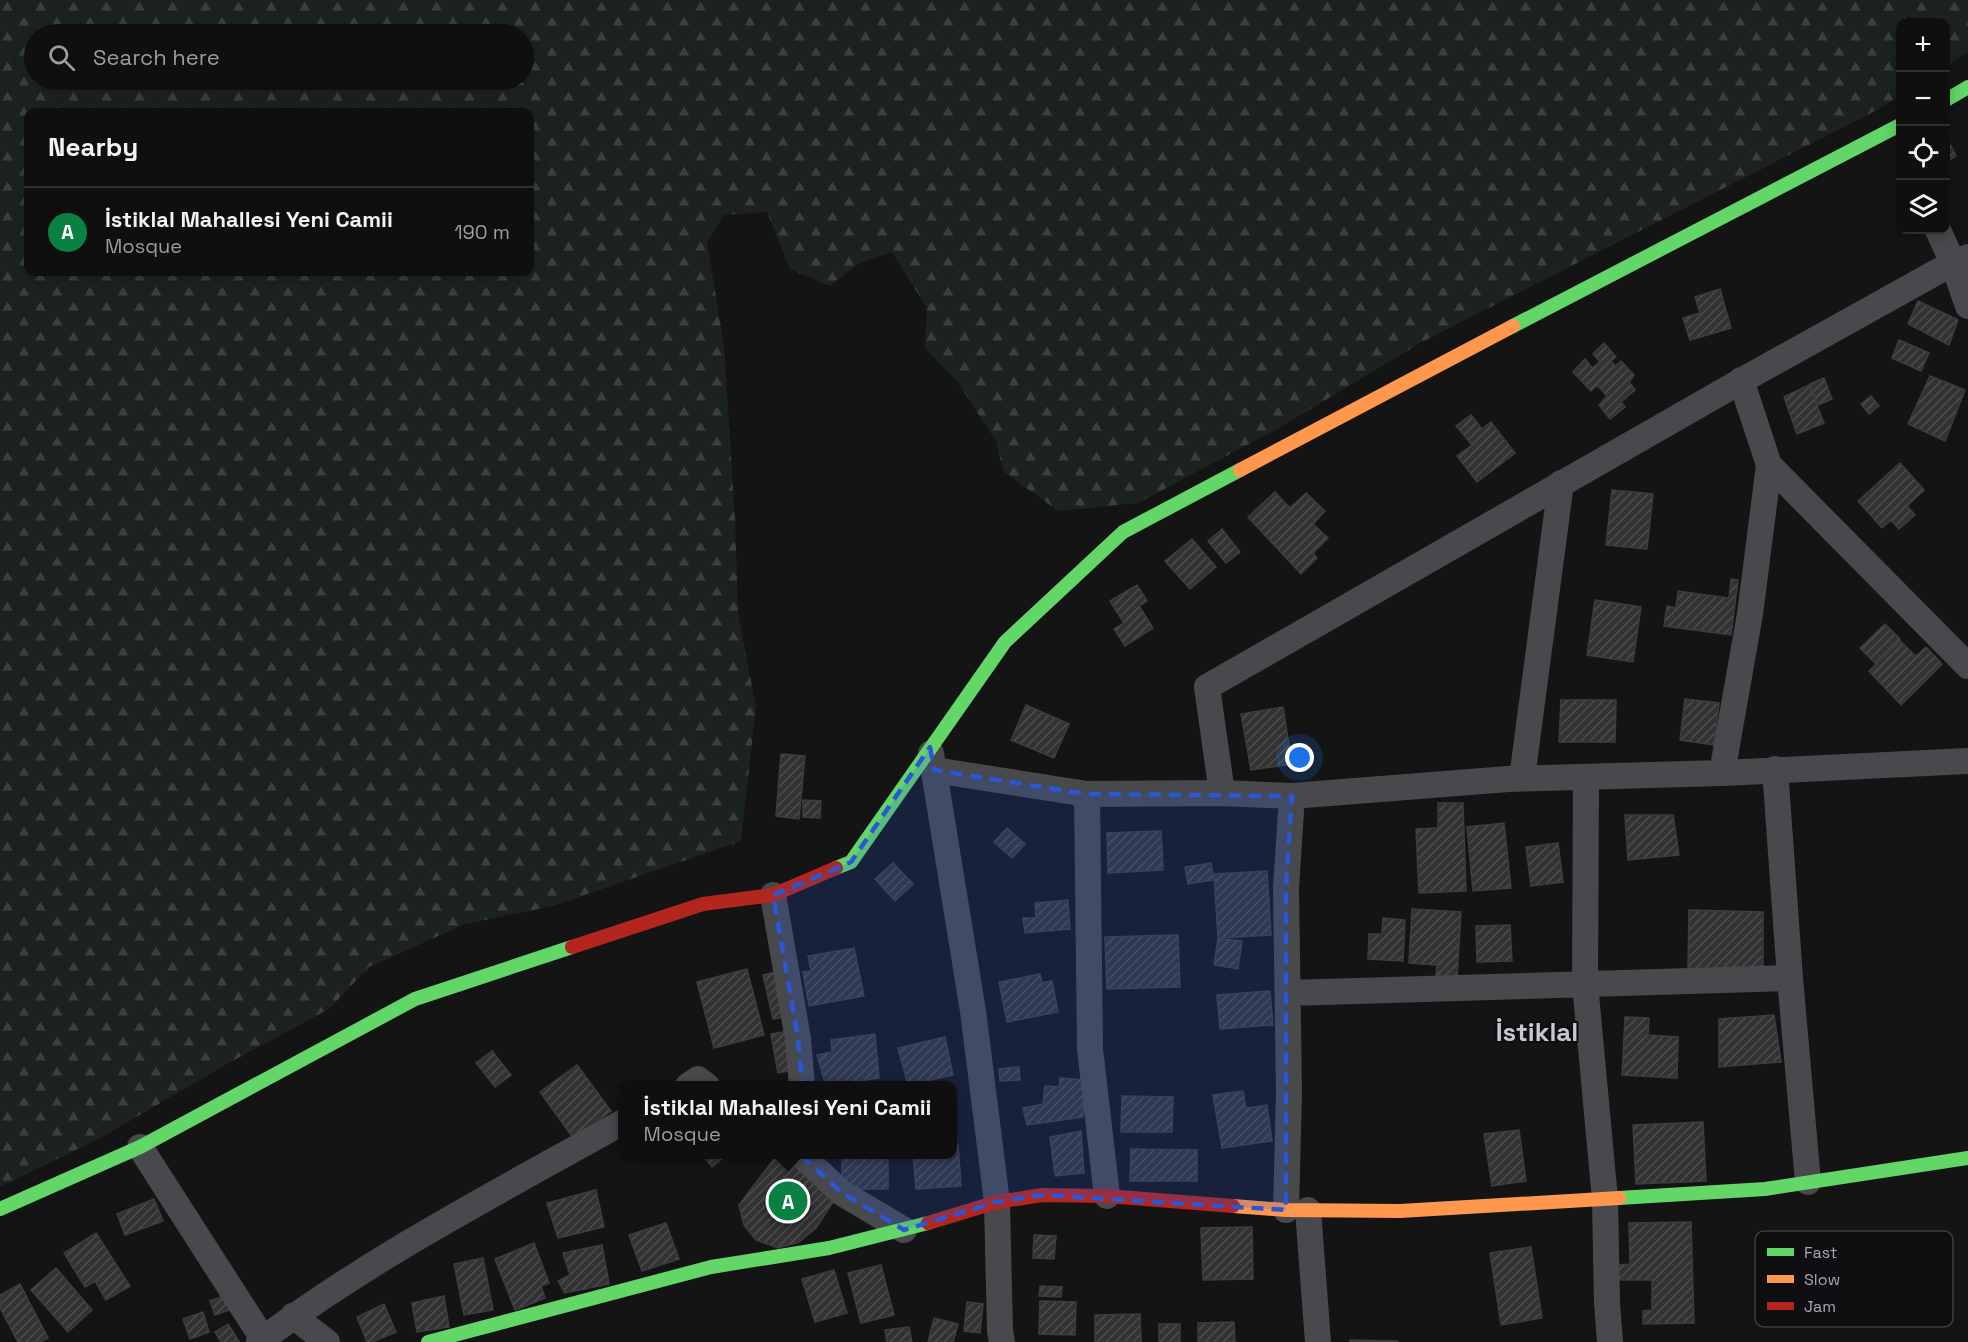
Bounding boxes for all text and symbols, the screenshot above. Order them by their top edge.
map controls [1896,18,1950,234]
button: + [1896,18,1950,72]
search box [24,24,534,90]
icon: search [45,41,78,74]
text: Search here [93,43,220,71]
button: − [1896,72,1950,126]
button: locate [1896,126,1950,180]
text: Nearby [48,130,138,164]
button: layers [1896,180,1950,234]
text: İstiklal Mahallesi Yeni Camii [105,205,393,233]
text: A [61,219,74,245]
text: 190 m [454,219,510,245]
text: Mosque [105,233,182,259]
your location [1285,743,1314,772]
district label: İstiklal [1496,1015,1578,1049]
popup [618,1081,957,1159]
text: İstiklal Mahallesi Yeni Camii [644,1093,931,1121]
text: Mosque [644,1121,721,1147]
pin: A [768,1178,808,1224]
legend [1755,1231,1953,1327]
text: Fast [1804,1242,1837,1263]
text: Slow [1804,1269,1840,1290]
text: Jam [1804,1296,1836,1317]

